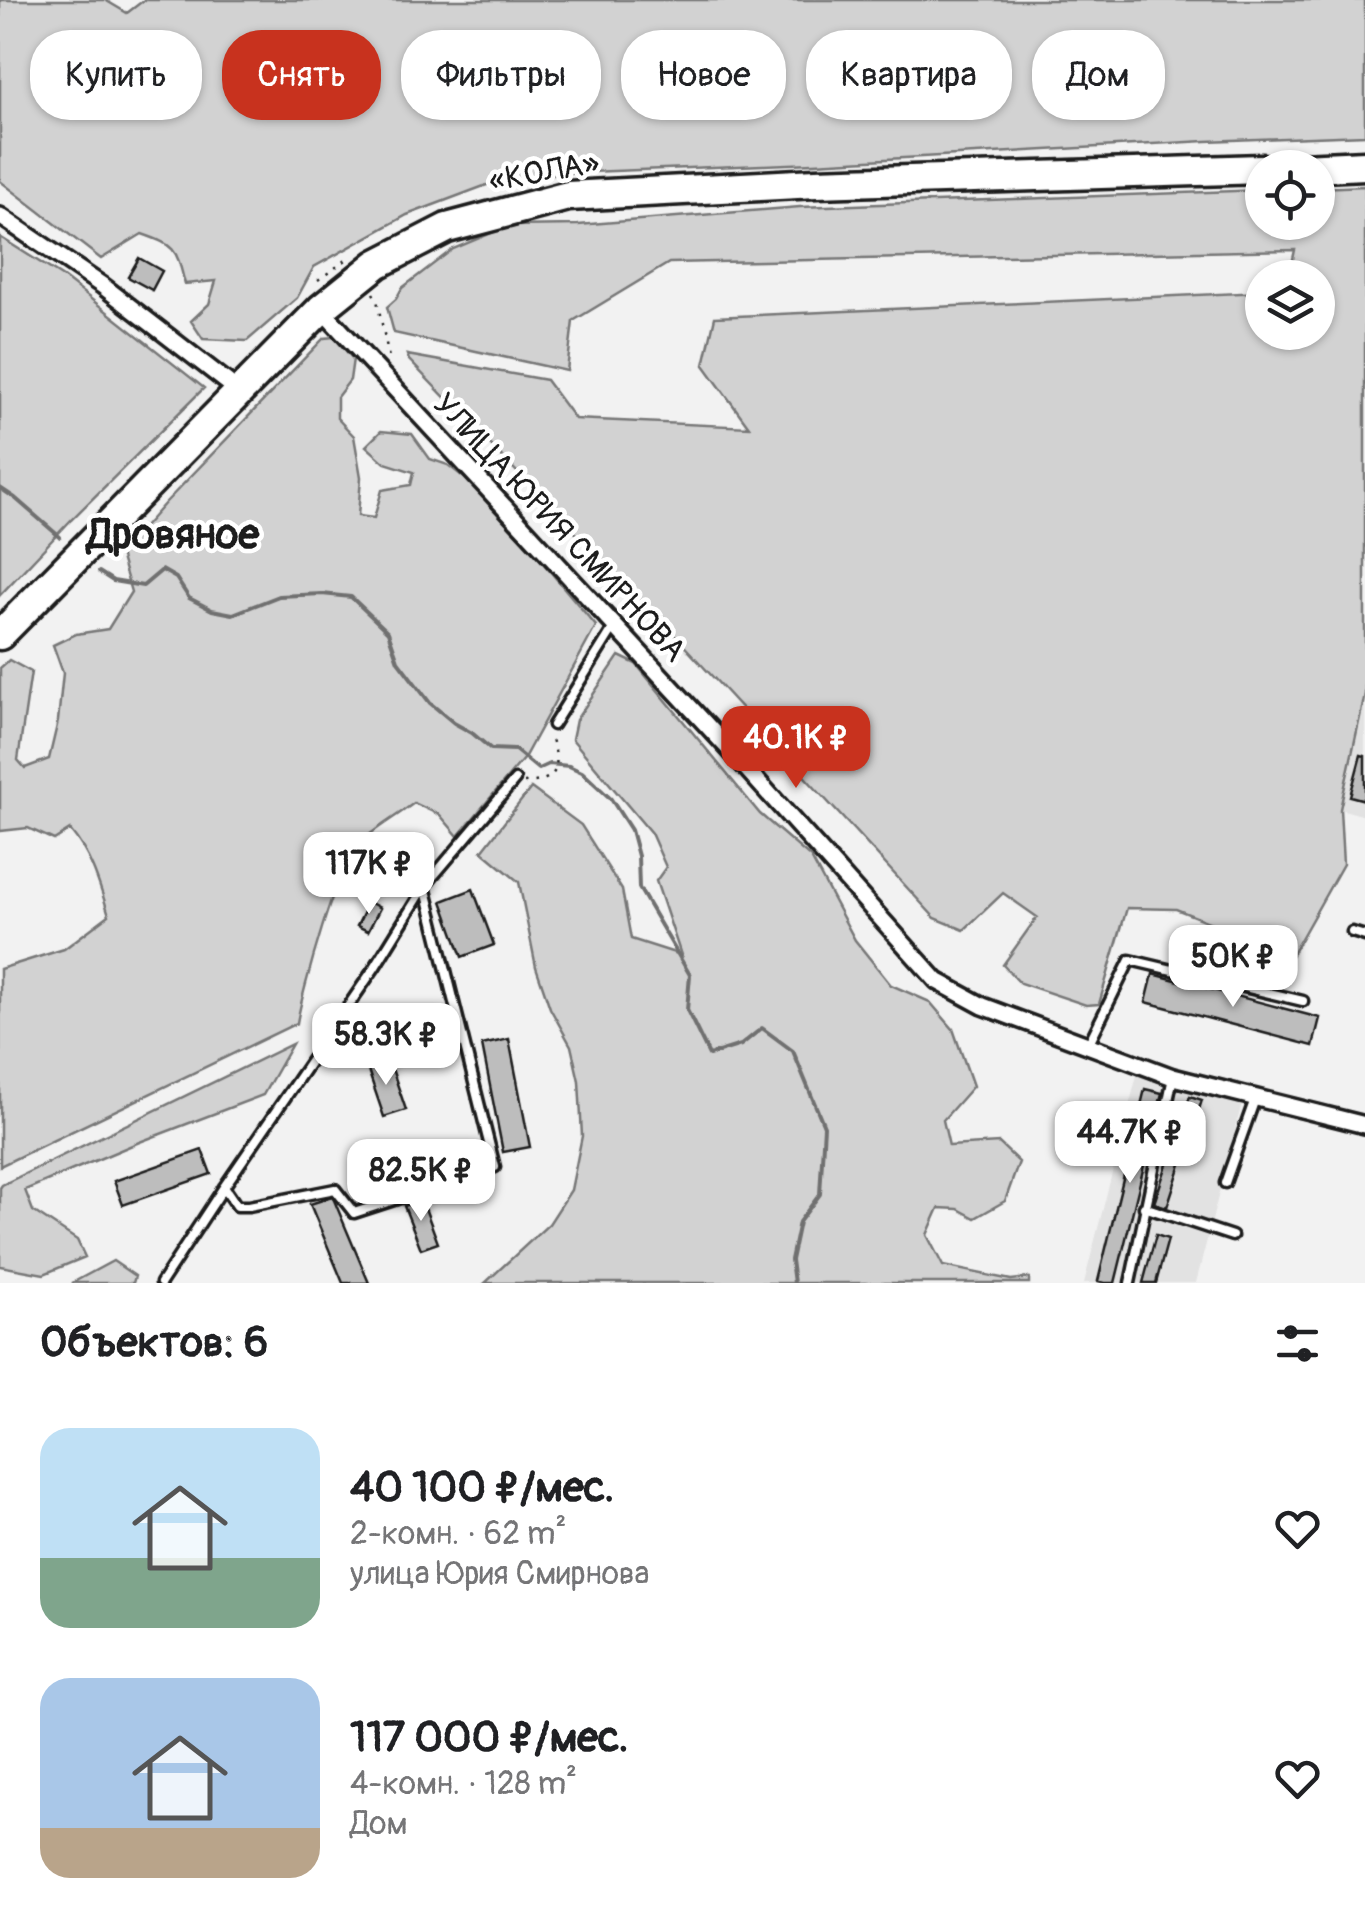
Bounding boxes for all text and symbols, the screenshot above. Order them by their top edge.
chip: Купить [30,30,202,120]
chip: Снять [222,30,381,120]
chip: Фильтры [401,30,601,120]
chip: Новое [621,30,786,120]
chip: Квартира [806,30,1012,120]
chip: Дом [1032,30,1165,120]
street label: «КОЛА» [486,143,602,201]
map controls [1245,150,1335,350]
button: locate [1245,150,1335,240]
button: layers [1245,260,1335,350]
street label: УЛИЦА ЮРИЯ СМИРНОВА [424,385,694,671]
district label: Дровяное [85,509,260,561]
pin: 40.1K ₽ [704,706,888,791]
text: 40.1K ₽ [743,718,849,758]
pin: 117K ₽ [288,832,450,917]
text: 117K ₽ [325,844,413,884]
pin: 50K ₽ [1163,925,1303,1010]
text: 50K ₽ [1191,937,1275,977]
pin: 58.3K ₽ [294,1003,478,1088]
text: 58.3K ₽ [334,1015,438,1055]
pin: 44.7K ₽ [1038,1101,1222,1186]
text: 44.7K ₽ [1077,1113,1183,1153]
pin: 82.5K ₽ [329,1139,513,1224]
text: 82.5K ₽ [369,1151,473,1191]
icon: filters [1270,1316,1325,1371]
text: Объектов: 6 [40,1317,268,1369]
text: 40 100 ₽/мес. [350,1462,614,1514]
icon: home [120,1468,240,1588]
icon: heart [1270,1501,1325,1556]
text: 2-комн. · 62 m² [350,1514,566,1554]
text: улица Юрия Смирнова [350,1554,649,1594]
text: 117 000 ₽/мес. [350,1712,629,1764]
icon: home [120,1718,240,1838]
icon: heart [1270,1751,1325,1806]
text: 4-комн. · 128 m² [350,1764,577,1804]
text: Дом [350,1804,407,1844]

